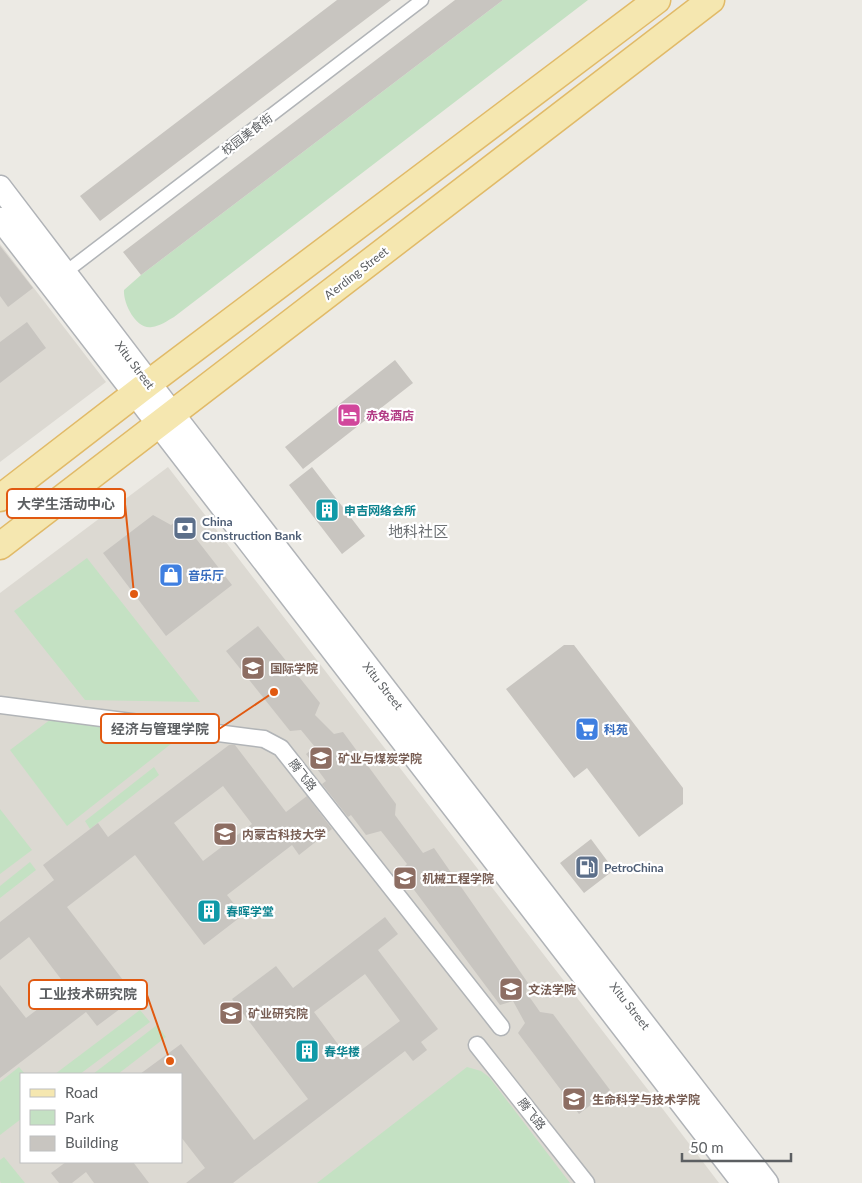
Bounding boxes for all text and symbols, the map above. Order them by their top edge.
street label: 校园美食街 [219,110,275,158]
street label: A'erding Street [321,243,392,303]
street label: Xitu Street [112,338,158,393]
hotel icon: 赤兔酒店 [336,402,362,428]
place label: 赤兔酒店 [366,408,414,423]
callout: 大学生活动中心 [7,489,125,518]
text: 大学生活动中心 [17,495,115,512]
building icon: 申吉网络会所 [314,497,340,523]
place label: 申吉网络会所 [344,503,416,518]
place label: China Construction Bank [202,514,302,543]
bank icon: China Construction Bank [172,515,198,541]
district label: 地科社区 [388,522,448,540]
shop icon: 音乐厅 [158,562,184,588]
place label: 音乐厅 [188,568,224,583]
school or university icon: 国际学院 [240,655,266,681]
street label: Xitu Street [360,659,407,713]
place label: 国际学院 [270,661,318,676]
callout: 经济与管理学院 [101,714,219,743]
supermarket icon: 科苑 [574,716,600,742]
text: 经济与管理学院 [111,720,209,737]
place label: 科苑 [604,722,628,737]
school or university icon: 矿业与煤炭学院 [308,745,334,771]
place label: 矿业与煤炭学院 [338,751,422,766]
street label: 腾飞路 [286,756,320,794]
school or university icon: 内蒙古科技大学 [212,821,238,847]
place label: 内蒙古科技大学 [242,827,326,842]
fuel station icon: PetroChina [574,854,600,880]
place label: PetroChina [604,860,664,875]
school or university icon: 机械工程学院 [392,865,418,891]
place label: 机械工程学院 [422,871,494,886]
building icon: 春晖学堂 [196,898,222,924]
place label: 春晖学堂 [226,904,274,919]
school or university icon: 文法学院 [498,976,524,1002]
street label: Xitu Street [607,979,654,1033]
callout: 工业技术研究院 [29,980,147,1009]
place label: 文法学院 [528,982,576,997]
text: 工业技术研究院 [39,985,137,1002]
school or university icon: 矿业研究院 [218,1000,244,1026]
place label: 矿业研究院 [248,1006,308,1021]
building icon: 春华楼 [294,1038,320,1064]
place label: 春华楼 [324,1044,360,1059]
legend [20,1073,182,1163]
text: Road [65,1083,98,1101]
school or university icon: 生命科学与技术学院 [561,1086,587,1112]
place label: 生命科学与技术学院 [592,1092,700,1107]
street label: 腾飞路 [515,1095,549,1133]
text: Park [65,1108,95,1126]
scale bar [682,1130,791,1162]
text: Building [65,1133,118,1151]
text: 50 m [690,1138,724,1156]

